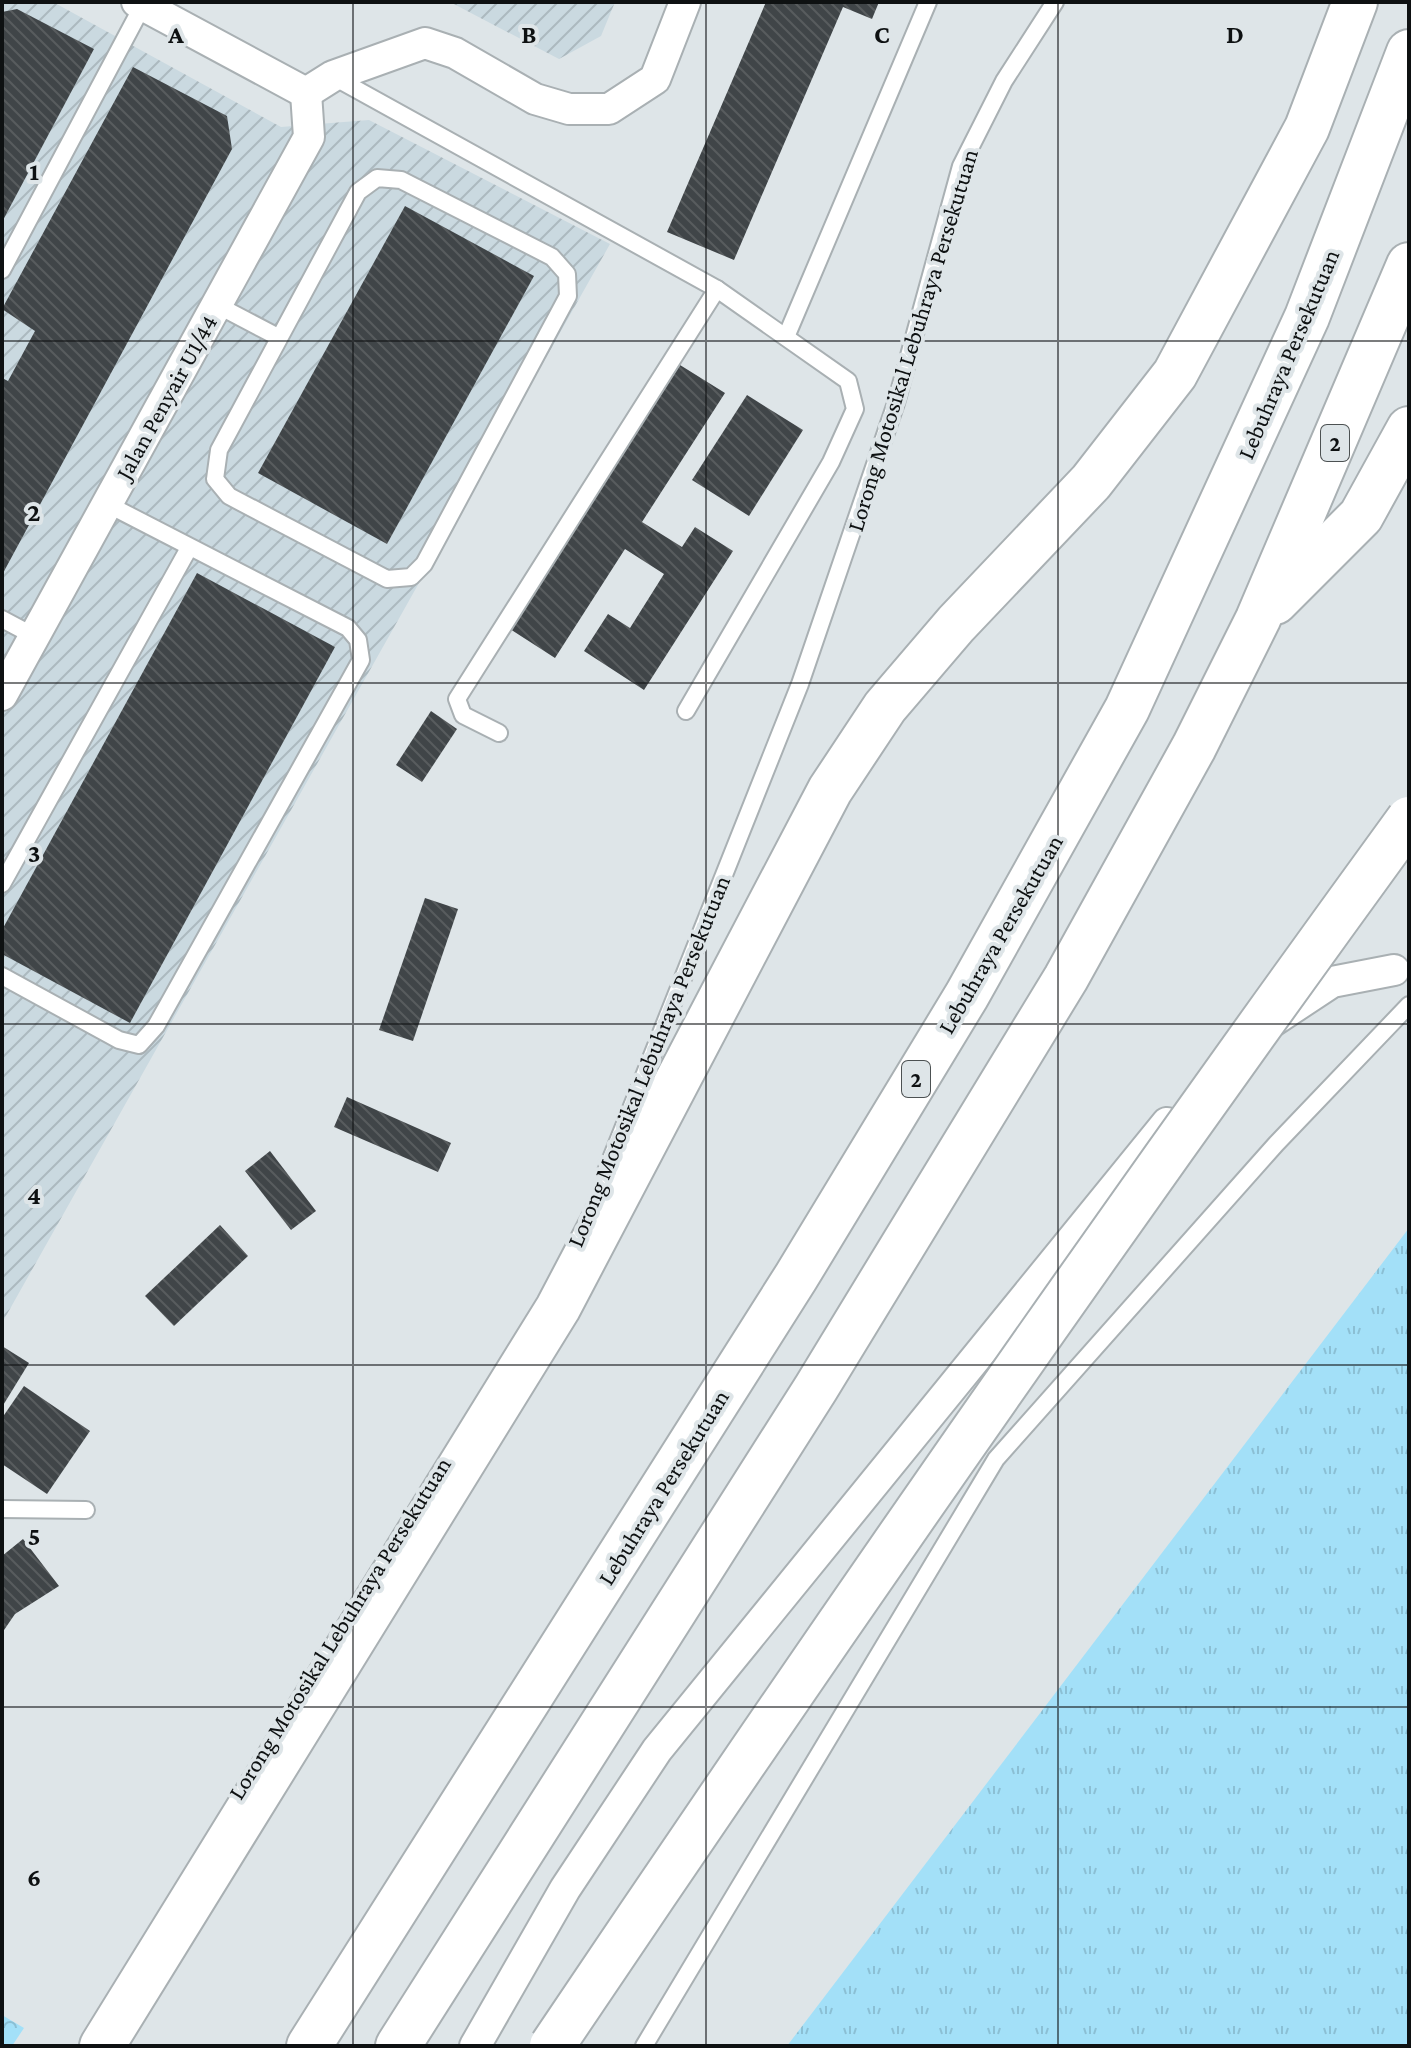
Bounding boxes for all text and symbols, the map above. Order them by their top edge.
text: A [167,20,184,49]
text: B [521,20,537,49]
text: C [874,20,890,49]
text: D [1226,20,1244,49]
street label: Lorong Motosikal Lebuhraya Persekutuan [841,145,983,534]
text: 1 [29,157,39,186]
street label: Lebuhraya Persekutuan [1232,245,1344,463]
street label: Jalan Penyair U1/44 [109,310,222,486]
road number: 2 [1321,425,1349,461]
text: 2 [27,498,41,527]
street label: Lebuhraya Persekutuan [932,830,1068,1038]
text: 3 [28,839,40,868]
street label: Lorong Motosikal Lebuhraya Persekutuan [561,871,735,1251]
road number: 2 [902,1061,930,1097]
text: 4 [27,1181,41,1210]
street label: Lebuhraya Persekutuan [592,1384,734,1590]
street label: Lorong Motosikal Lebuhraya Persekutuan [222,1452,456,1804]
text: 5 [28,1522,40,1551]
text: 6 [27,1863,41,1892]

